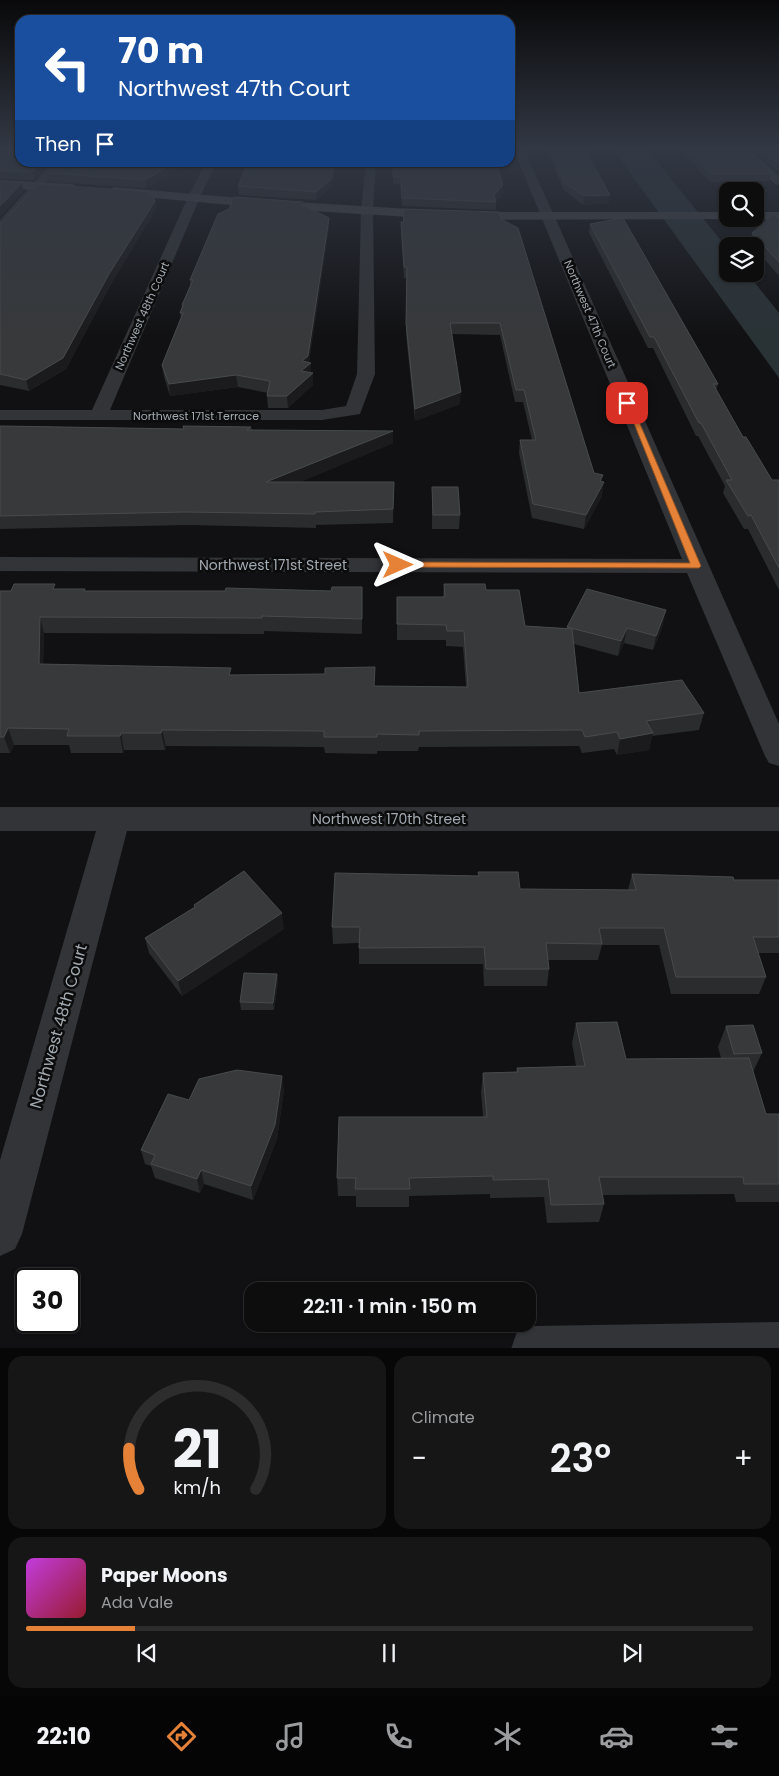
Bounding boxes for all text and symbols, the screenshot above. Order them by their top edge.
text: 70 m [118,26,204,75]
icon: left [35,35,100,100]
text: Northwest 47th Court [118,73,350,104]
icon: arrive [91,130,119,158]
text: Then [35,131,81,158]
map controls [719,182,764,282]
button: search [719,182,764,227]
button: layers [719,237,764,282]
street label: Northwest 47th Court [560,257,620,371]
street label: Northwest 48th Court [111,259,173,373]
pin [606,382,648,424]
icon: arrive [613,389,641,417]
street label: Northwest 171st Terrace [133,408,259,424]
position arrow [371,538,423,590]
street label: Northwest 171st Street [199,555,347,575]
street label: Northwest 170th Street [312,809,466,829]
street label: Northwest 48th Court [24,941,93,1111]
speed limit sign: 30 [15,1268,80,1333]
text: 22:11 · 1 min · 150 m [303,1293,477,1320]
text: Climate [412,1406,475,1429]
text: 21 [172,1413,221,1486]
text: 23° [550,1432,611,1485]
text: − [412,1439,427,1478]
text: + [734,1439,753,1478]
text: km/h [173,1475,221,1500]
text: Paper Moons [101,1562,228,1589]
text: Ada Vale [101,1591,173,1614]
icon: previous [133,1639,161,1667]
icon: pause [375,1639,403,1667]
icon: next [618,1639,646,1667]
icon: directions [164,1719,199,1754]
icon: music [273,1719,308,1754]
icon: phone [381,1719,416,1754]
icon: climate [490,1719,525,1754]
icon: car [599,1719,634,1754]
icon: filters [707,1719,742,1754]
text: 22:10 [37,1721,91,1752]

